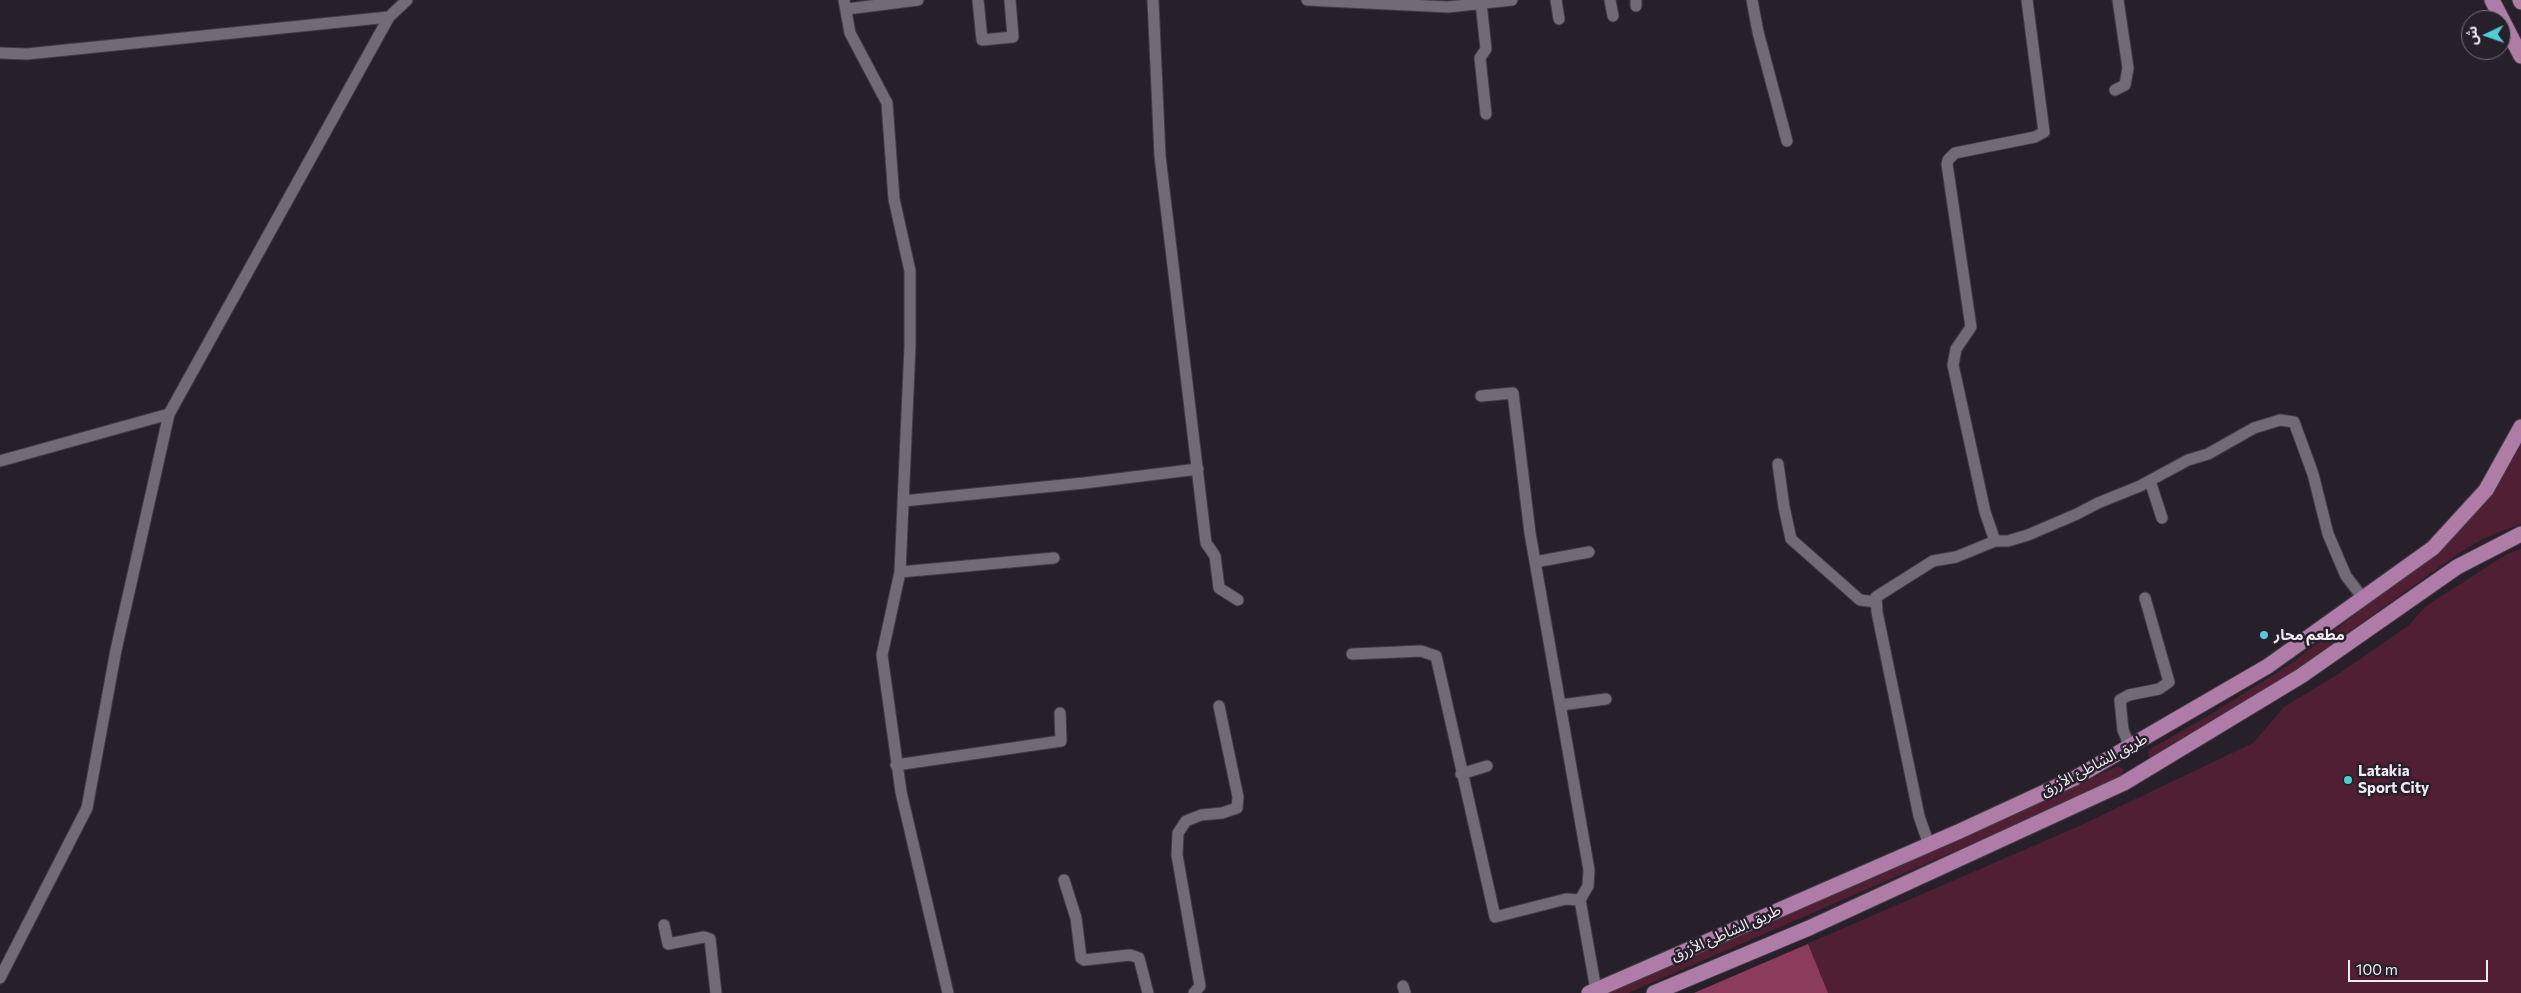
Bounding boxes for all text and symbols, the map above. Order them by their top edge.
north arrow [2461,10,2511,60]
text: ش [2463,26,2481,46]
place label: مطعم محار [2274,626,2345,644]
marker: مطعم محار [2258,629,2270,641]
street label: طريق الشاطئ الأزرق [2038,729,2150,801]
place label: Latakia Sport City [2358,762,2429,797]
marker: Latakia Sport City [2342,774,2354,786]
street label: طريق الشاطئ الأزرق [1668,901,1784,965]
scale bar [2351,950,2491,982]
text: 100 m [2356,960,2398,978]

